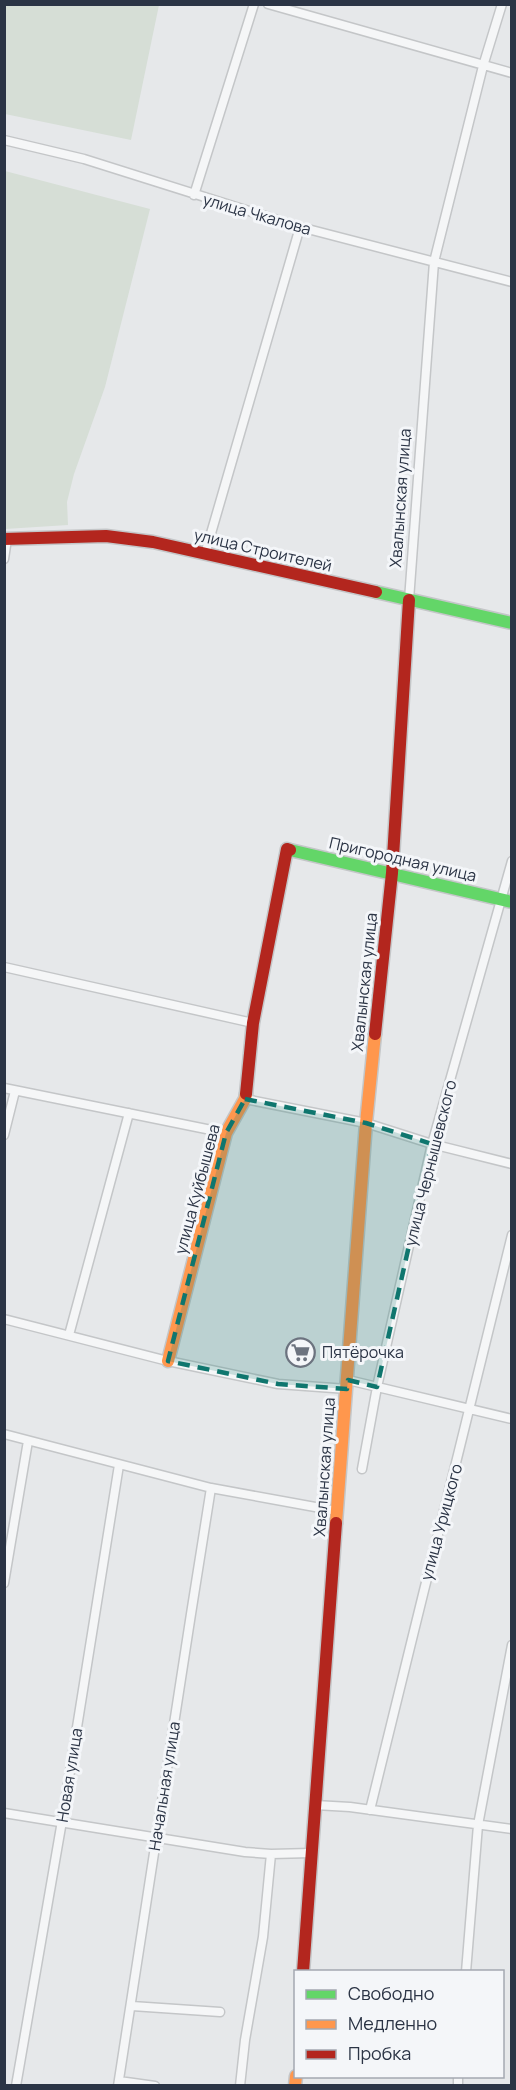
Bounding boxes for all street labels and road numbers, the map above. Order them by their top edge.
street label: улица Чкалова [200,188,314,240]
street label: Хвалынская улица [384,428,416,568]
street label: улица Строителей [192,523,334,577]
street label: Пригородная улица [327,831,479,887]
street label: Хвалынская улица [346,911,382,1053]
street label: улица Чернышевского [399,1078,461,1248]
street label: улица Куйбышева [169,1122,225,1256]
street label: Хвалынская улица [308,1397,340,1537]
street label: улица Урицкого [415,1461,467,1583]
street label: Начальная улица [143,1720,185,1852]
street label: Новая улица [51,1726,87,1824]

